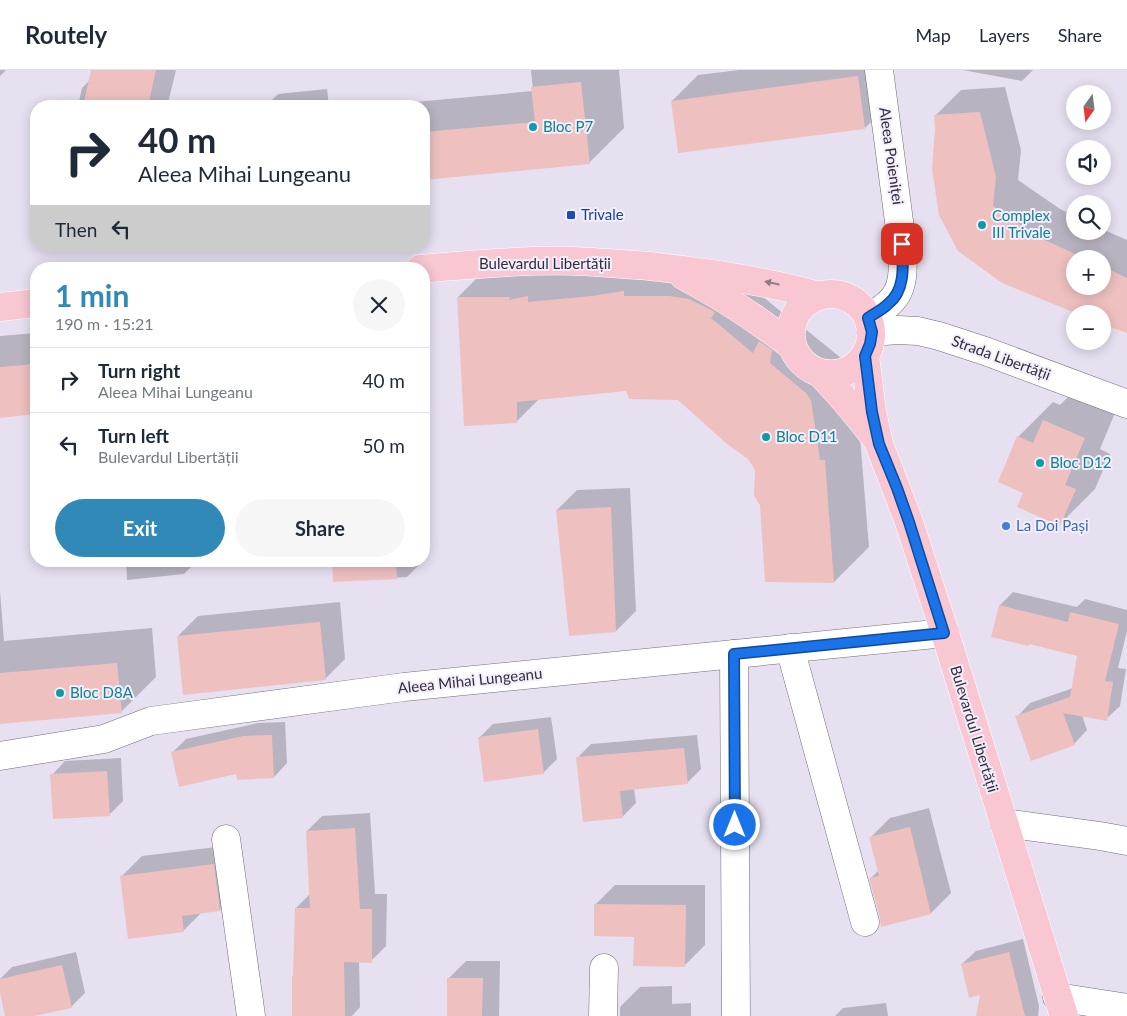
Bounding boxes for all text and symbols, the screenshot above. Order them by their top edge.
text: Routely [25,20,107,49]
text: Map [915,24,951,46]
text: Layers [979,24,1030,46]
text: Share [1058,24,1102,46]
north arrow [1066,85,1111,130]
map controls [1066,85,1111,350]
street label: Aleea Poieniței [876,106,908,206]
place label: Bloc P7 [543,117,594,135]
text: 40 m [138,118,216,160]
icon: right [55,120,120,185]
marker: Bloc P7 [527,121,539,133]
button: sound [1066,140,1111,185]
text: Aleea Mihai Lungeanu [138,160,351,187]
button: search [1066,195,1111,240]
place label: Trivale [581,205,624,223]
place label: Complex III Trivale [992,206,1051,241]
marker: Trivale [565,209,577,221]
icon: left [107,215,135,243]
text: Then [55,218,97,241]
marker: Complex III Trivale [976,219,988,231]
pin [881,223,923,265]
icon: arrive [888,230,916,258]
button: + [1066,250,1111,295]
street label: Bulevardul Libertății [479,254,611,272]
text: 1 min [55,277,129,313]
button: close [353,279,405,331]
one-way arrow [764,279,780,287]
button: − [1066,305,1111,350]
text: 190 m · 15:21 [55,314,154,333]
street label: Strada Libertății [949,331,1053,383]
text: Turn right [98,359,180,382]
icon: right [55,366,83,394]
text: 40 m [362,369,405,392]
text: Aleea Mihai Lungeanu [98,382,253,401]
text: Turn left [98,424,169,447]
place label: Bloc D11 [776,427,837,445]
icon: left [55,431,83,459]
marker: Bloc D11 [760,431,772,443]
text: 50 m [362,434,405,457]
text: Bulevardul Libertății [98,447,239,466]
place label: Bloc D12 [1050,453,1111,471]
marker: Bloc D12 [1034,457,1046,469]
button: Exit [55,499,225,557]
button: Share [235,499,405,557]
place label: La Doi Pași [1016,516,1089,534]
marker: La Doi Pași [1000,520,1012,532]
street label: Aleea Mihai Lungeanu [397,663,543,697]
street label: Bulevardul Libertății [947,663,1003,794]
place label: Bloc D8A [70,683,134,701]
marker: Bloc D8A [54,687,66,699]
position arrow [708,798,760,850]

